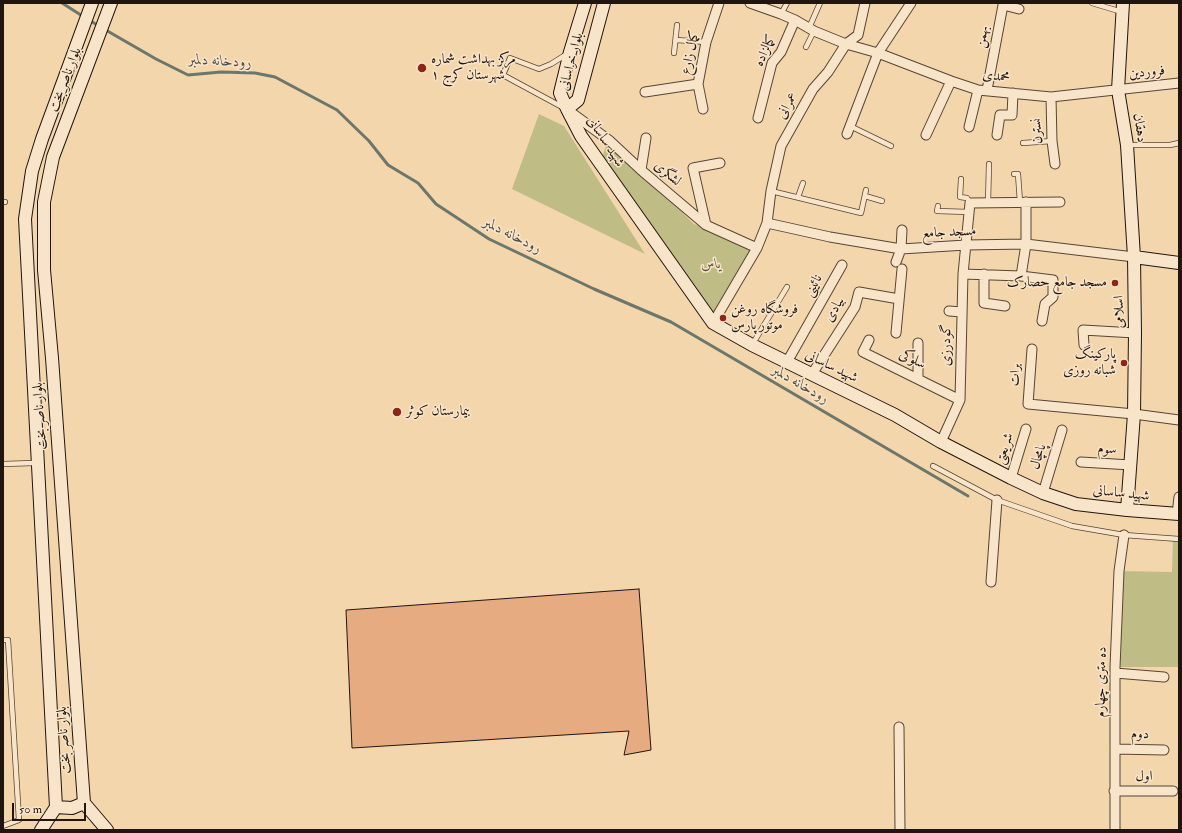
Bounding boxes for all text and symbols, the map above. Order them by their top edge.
street label: بهمن [973,24,993,50]
street label: کمال زارع [678,30,704,76]
street label: بلوار خراسانی [556,31,588,93]
street label: کمالزاده [751,33,781,69]
street label: بلوار ناصر بخت [46,45,86,115]
water label: رودخانه دلمبر [188,51,252,73]
place label: مرکز بهداشت شماره ۱ شهرستان کرج [431,52,516,84]
marker: مرکز بهداشت شماره ۱ شهرستان کرج [416,62,428,74]
street label: فروردین [1128,63,1166,83]
street label: محمدی [981,67,1011,87]
street label: عمرانی [774,90,802,122]
street label: دهقان [1128,112,1150,144]
street label: شهید ساسانی [582,114,628,170]
street label: نسترن [1029,118,1047,144]
street label: لشگری [650,158,684,190]
water label: رودخانه دلمبر [480,214,544,258]
street label: مسجد جامع [921,223,977,243]
park label: یاس [701,257,721,273]
street label: نائینی [801,272,827,300]
place label: مسجد جامع حصارک [1007,275,1107,291]
marker: مسجد جامع حصارک [1110,278,1120,288]
street label: بیادی [821,295,849,325]
street label: اسلامی [1111,295,1129,329]
place label: فروشگاه روغن موتور پارس [731,302,798,334]
marker: فروشگاه روغن موتور پارس [718,313,728,323]
street label: گودرزی [938,324,956,366]
street label: سلوکی [896,346,928,374]
street label: شهید ساسانی [802,347,860,387]
place label: پارکینگ شبانه روزی [1063,347,1116,380]
marker: پارکینگ شبانه روزی [1119,358,1129,368]
water label: رودخانه دلمبر [768,361,832,409]
street label: برات [1007,363,1025,387]
street label: بلوار ناصر بخت [30,382,52,450]
place label: بیمارستان کوثر [406,404,470,420]
marker: بیمارستان کوثر [391,406,403,418]
street label: شریعتی [992,431,1018,467]
street label: سوم [1097,441,1117,459]
street label: پامچال [1027,442,1051,472]
street label: شهید ساسانی [1092,483,1150,505]
street label: ده متری چهارم [1093,646,1111,718]
street label: بلوار ناصر بخت [54,706,76,774]
street label: دوم [1131,726,1149,744]
street label: اول [1135,769,1153,785]
scale bar [14,795,88,821]
text: 50 m [19,802,42,817]

